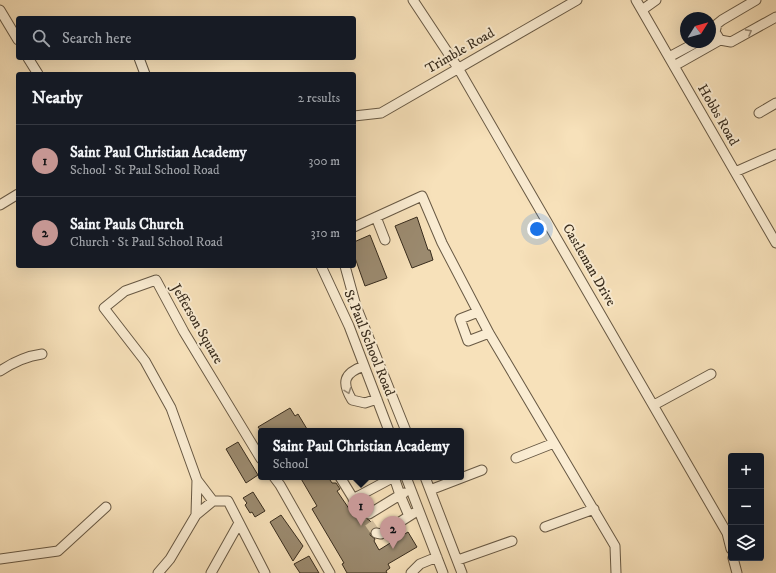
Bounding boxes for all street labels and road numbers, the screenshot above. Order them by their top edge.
street label: Trimble Road [422,24,498,78]
street label: Hobbs Road [693,81,743,149]
street label: Castleman Drive [558,221,620,310]
street label: Jefferson Square [166,279,227,368]
street label: St Paul School Road [339,287,399,399]

